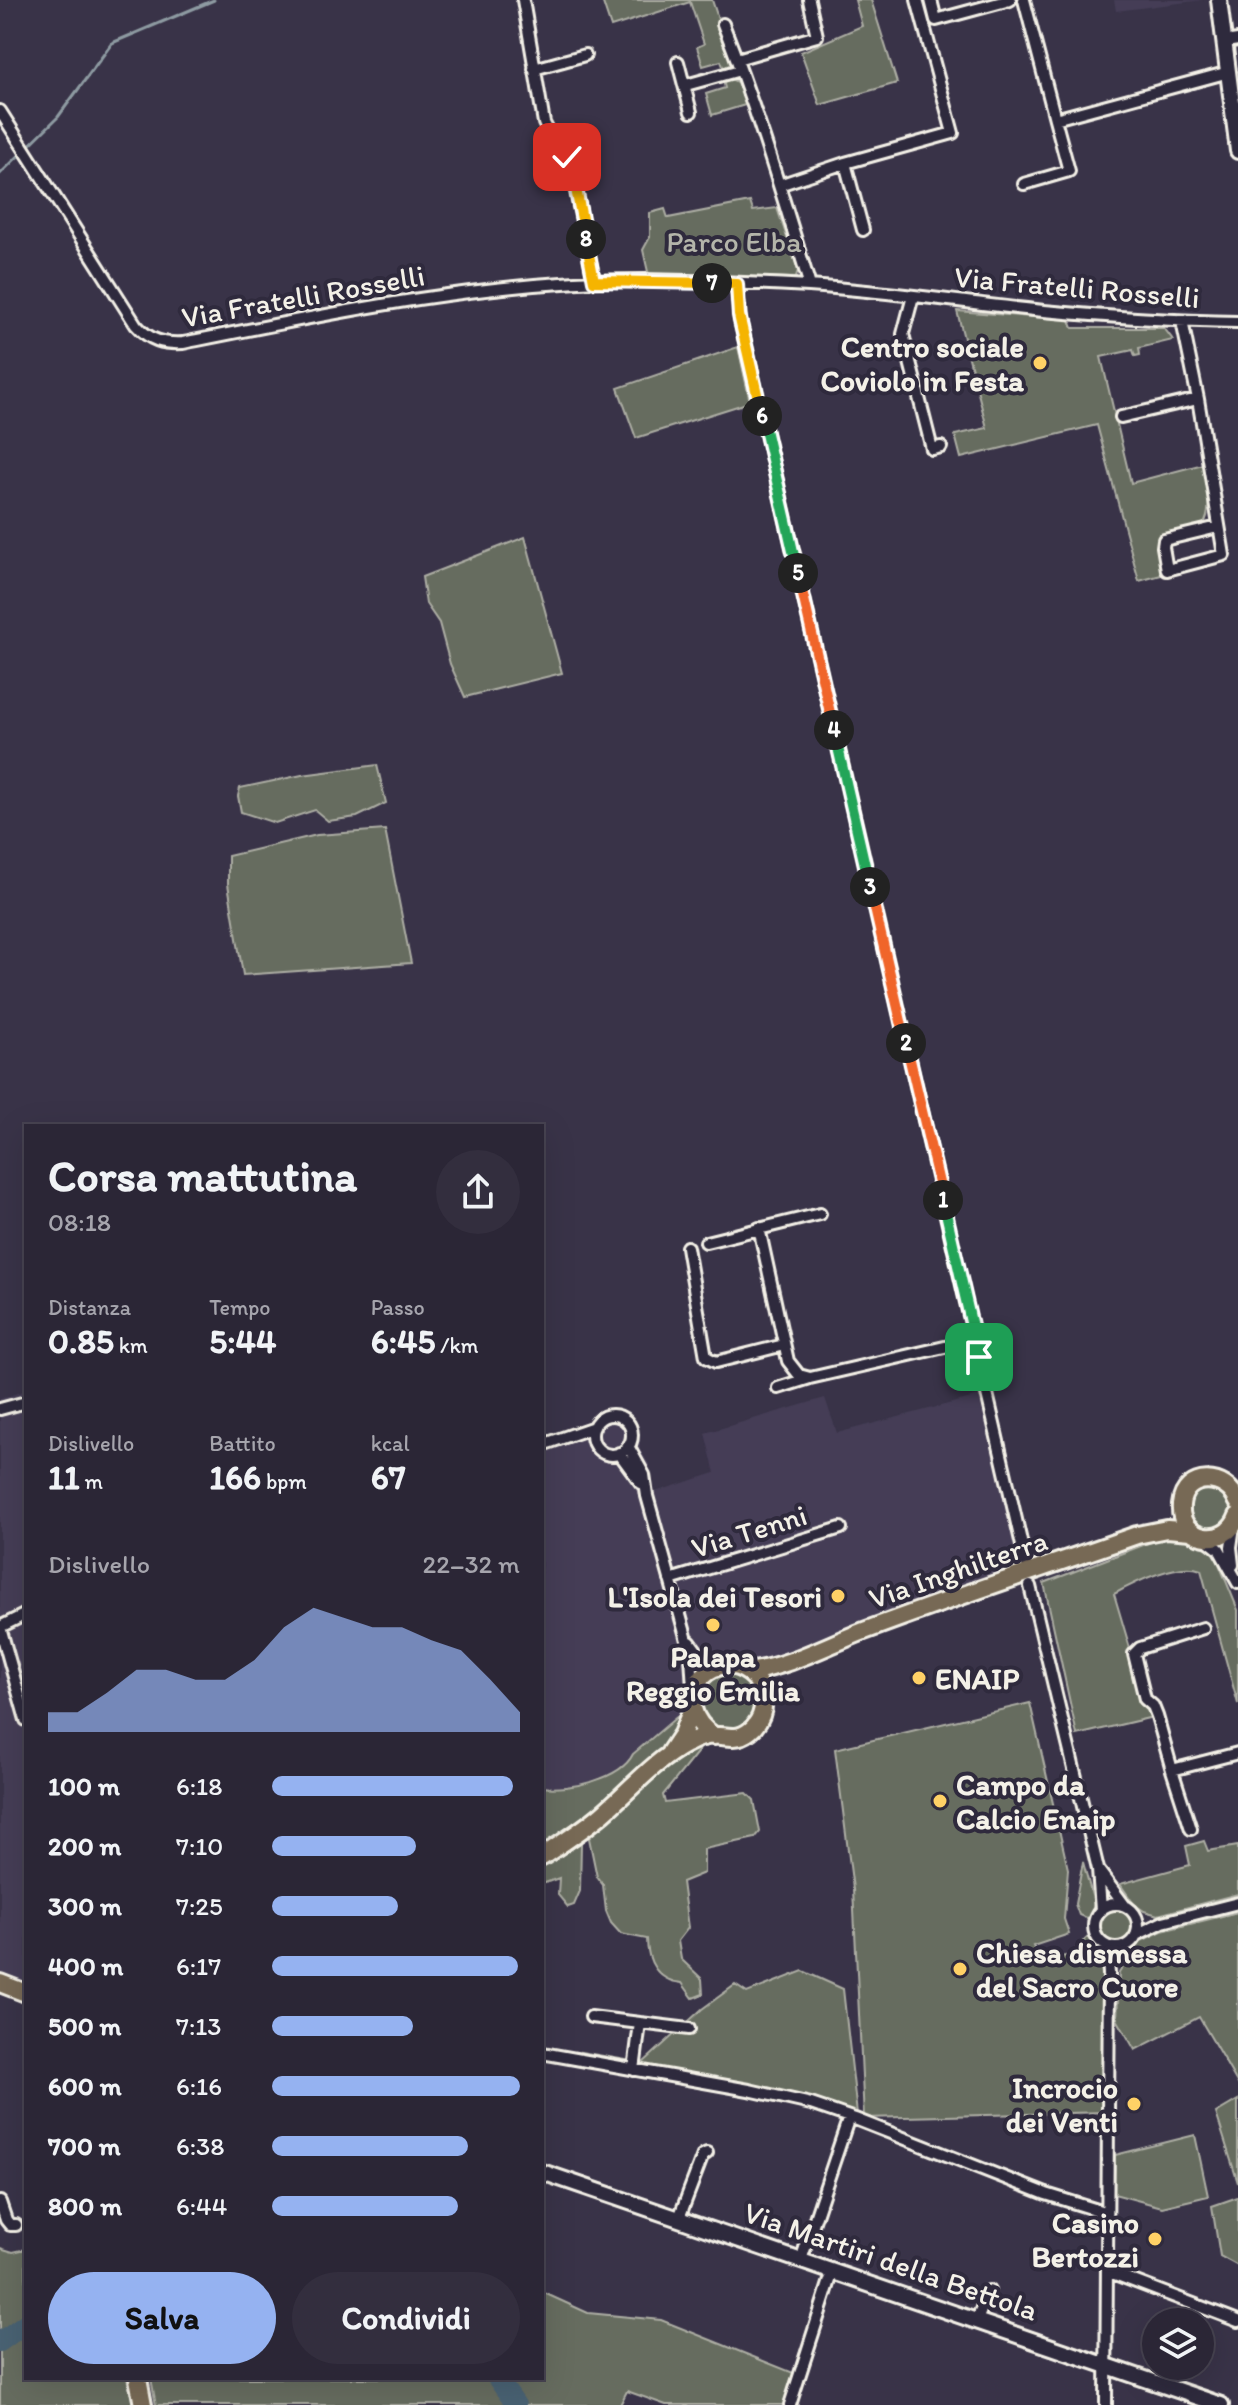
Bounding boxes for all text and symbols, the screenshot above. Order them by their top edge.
pin [533,123,601,191]
icon: check [545,135,589,179]
pin: 8 [566,219,606,259]
park label: Parco Elba [666,223,802,260]
text: 8 [580,225,592,252]
street label: Via Fratelli Rosselli [179,256,427,336]
street label: Via Fratelli Rosselli [953,258,1201,316]
pin: 7 [692,263,732,303]
text: 7 [707,269,717,296]
place label: Centro sociale Coviolo in Festa [820,328,1024,399]
marker: Centro sociale Coviolo in Festa [1031,354,1049,372]
pin: 6 [742,396,782,436]
text: 6 [756,402,768,429]
pin: 5 [778,553,818,593]
text: 5 [792,559,804,586]
pin: 4 [814,710,854,750]
text: 4 [827,716,841,743]
pin: 3 [850,867,890,907]
text: 3 [864,873,876,900]
pin: 2 [886,1023,926,1063]
text: 2 [900,1029,912,1056]
text: Corsa mattutina [48,1149,357,1202]
button: share [436,1150,520,1234]
pin: 1 [923,1180,963,1220]
text: 1 [938,1186,948,1213]
text: 08:18 [48,1206,111,1238]
text: Distanza [48,1294,131,1321]
text: Tempo [209,1294,271,1321]
text: Passo [371,1294,425,1321]
text: 0.85 [48,1321,114,1362]
text: 5:44 [209,1321,276,1362]
text: 6:45 [371,1321,435,1362]
pin [945,1323,1013,1391]
text: km [114,1332,148,1359]
text: /km [435,1332,479,1359]
icon: arrive [957,1335,1001,1379]
text: Dislivello [48,1430,134,1457]
text: Battito [209,1430,276,1457]
text: kcal [371,1430,410,1457]
text: 11 [48,1457,80,1498]
text: 166 [209,1457,261,1498]
text: 67 [371,1457,406,1498]
text: m [80,1468,103,1495]
text: bpm [261,1468,307,1495]
street label: Via Tenni [687,1496,811,1566]
street label: Via Inghilterra [864,1521,1052,1617]
text: Dislivello [48,1548,150,1580]
text: 22–32 m [423,1548,520,1580]
place label: L'Isola dei Tesori [607,1578,822,1615]
marker: L'Isola dei Tesori [829,1587,847,1605]
marker: Palapa Reggio Emilia [704,1616,722,1634]
place label: Palapa Reggio Emilia [626,1638,800,1709]
place label: ENAIP [935,1660,1019,1697]
marker: ENAIP [910,1669,928,1687]
place label: Campo da Calcio Enaip [956,1766,1116,1837]
text: 100 m [48,1770,120,1802]
text: 6:18 [176,1770,222,1802]
marker: Campo da Calcio Enaip [931,1792,949,1810]
text: 200 m [48,1830,121,1862]
text: 7:10 [176,1830,223,1862]
text: 300 m [48,1890,122,1922]
text: 7:25 [176,1890,223,1922]
place label: Chiesa dismessa del Sacro Cuore [976,1934,1188,2005]
text: 400 m [48,1950,123,1982]
text: 6:17 [176,1950,221,1982]
marker: Chiesa dismessa del Sacro Cuore [951,1960,969,1978]
text: 500 m [48,2010,121,2042]
text: 7:13 [176,2010,222,2042]
place label: Incrocio dei Venti [1006,2069,1118,2140]
text: 600 m [48,2070,122,2102]
text: 6:16 [176,2070,222,2102]
marker: Incrocio dei Venti [1125,2095,1143,2113]
text: 700 m [48,2130,121,2162]
text: 6:38 [176,2130,225,2162]
text: 800 m [48,2190,122,2222]
text: 6:44 [176,2190,227,2222]
street label: Via Martiri della Bettola [739,2193,1043,2329]
place label: Casino Bertozzi [1031,2204,1139,2275]
marker: Casino Bertozzi [1146,2230,1164,2248]
button: Salva [48,2272,276,2364]
button: Condividi [292,2272,520,2364]
map controls [1142,2308,1214,2380]
button: layers [1142,2308,1214,2380]

